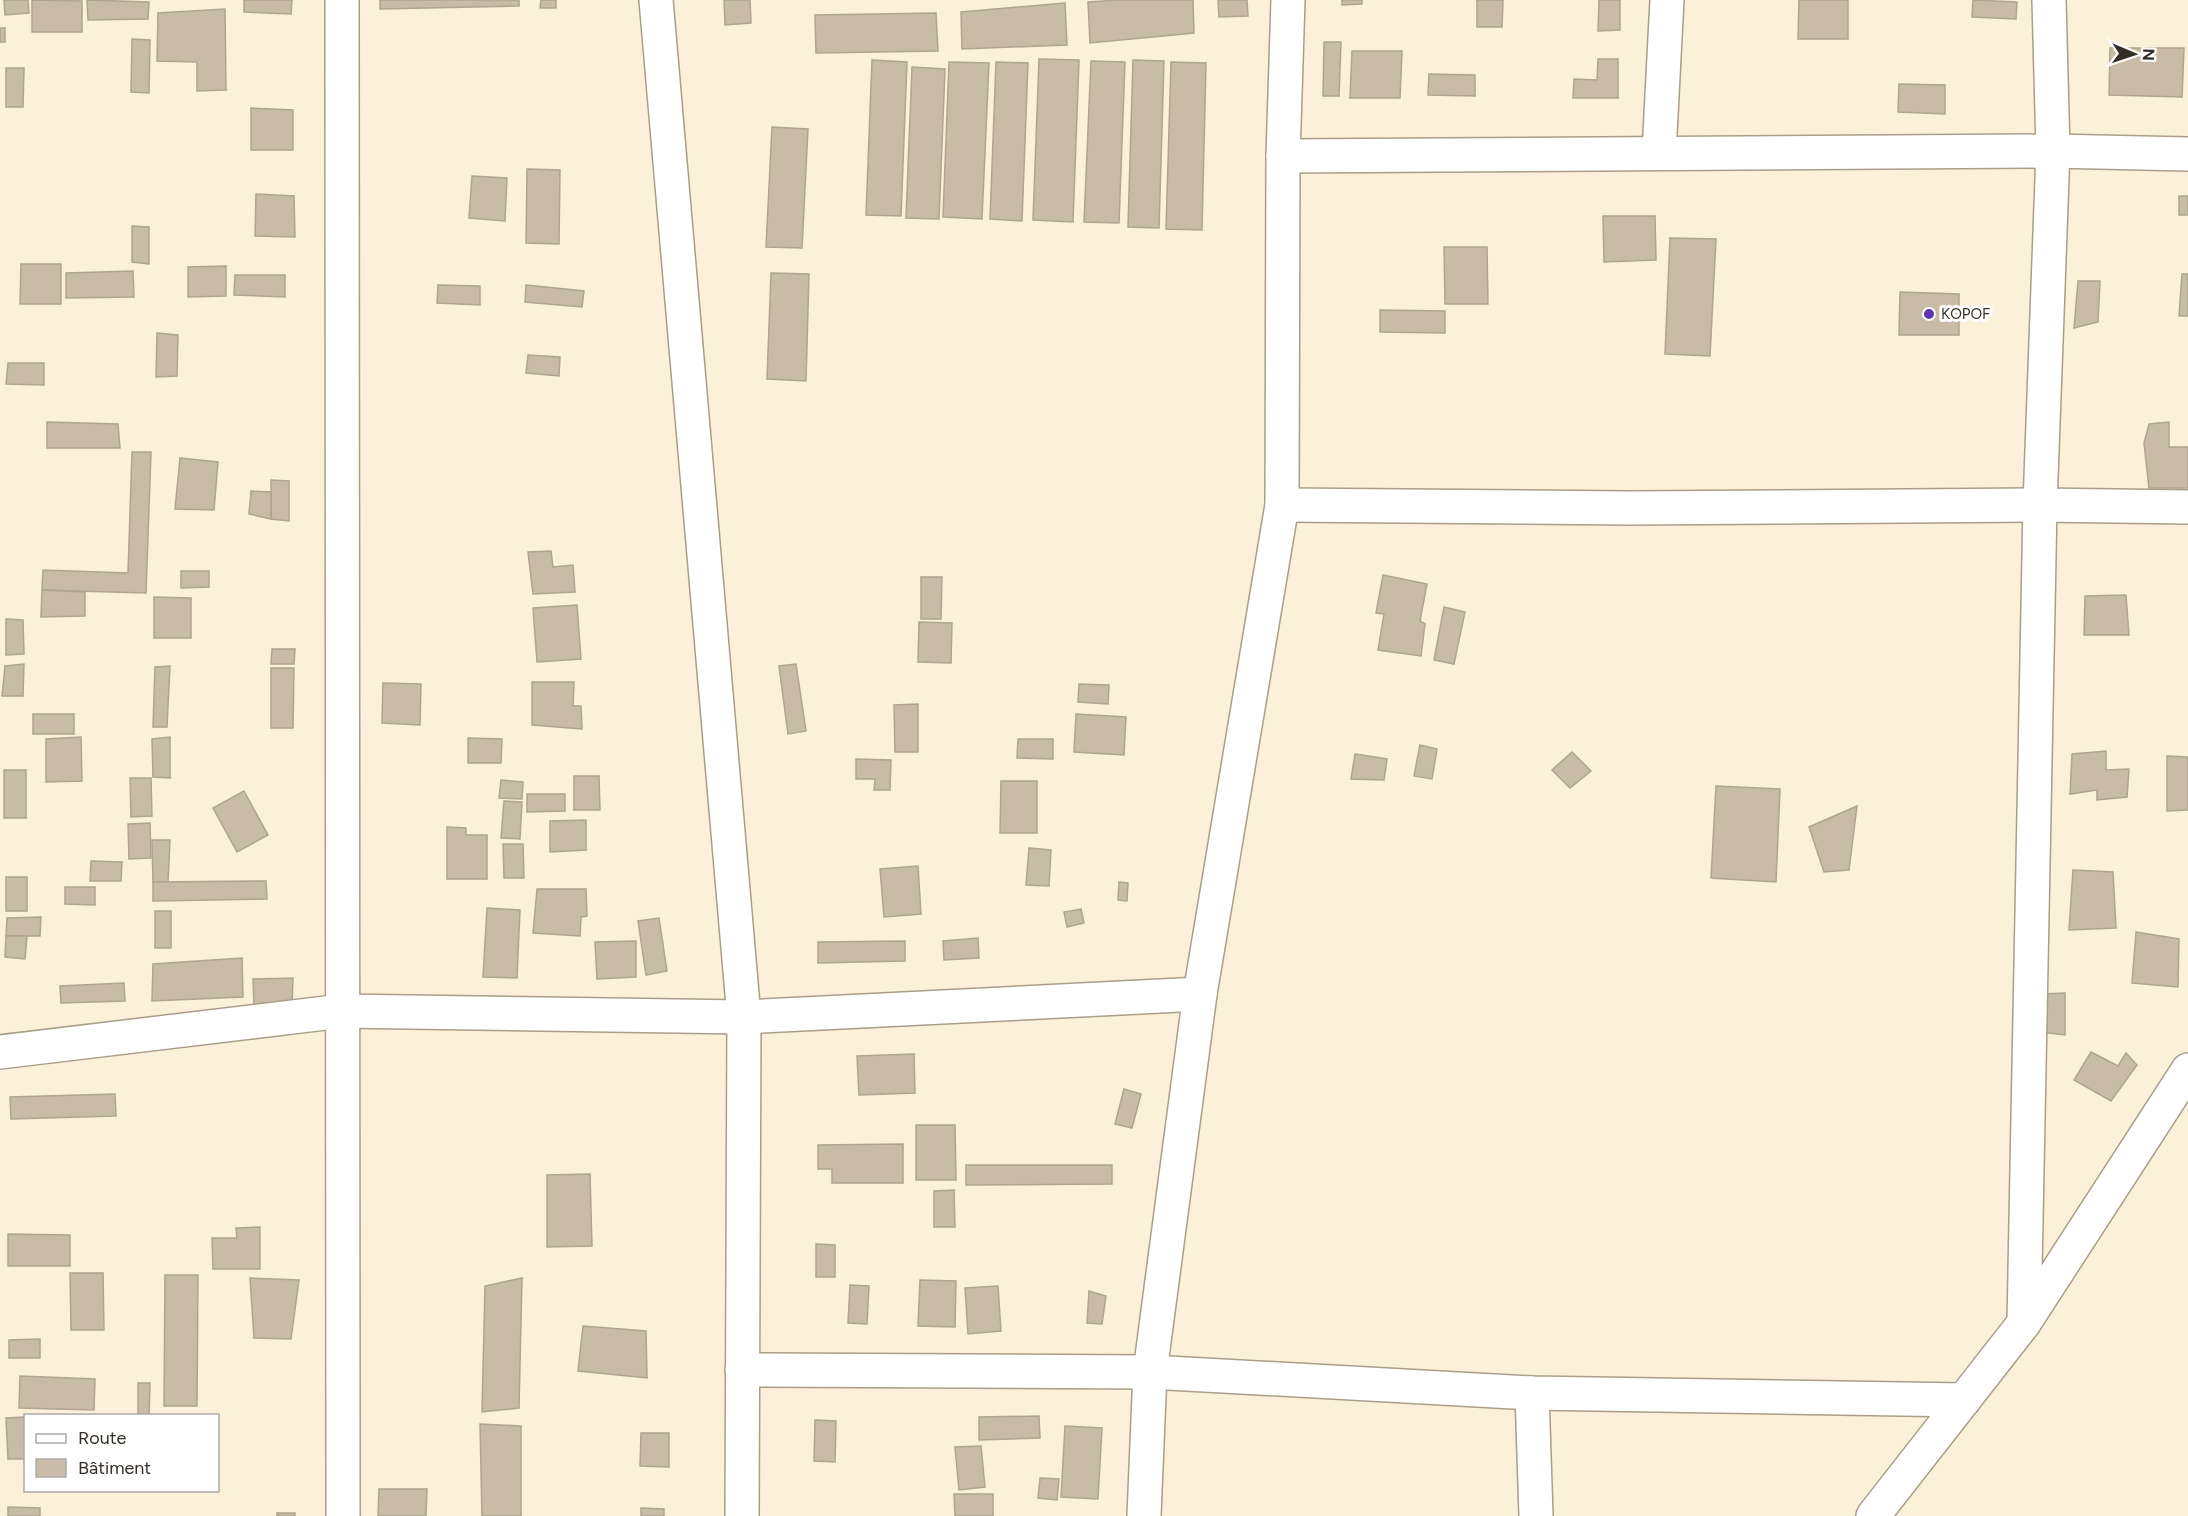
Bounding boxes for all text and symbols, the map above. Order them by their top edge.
north arrow [2104,24,2164,84]
text: N [2139,48,2158,61]
place label: KOPOF [1941,305,1990,323]
marker: KOPOF [1922,307,1936,321]
legend [24,1414,219,1492]
text: Route [78,1427,127,1449]
text: Bâtiment [78,1457,151,1479]

